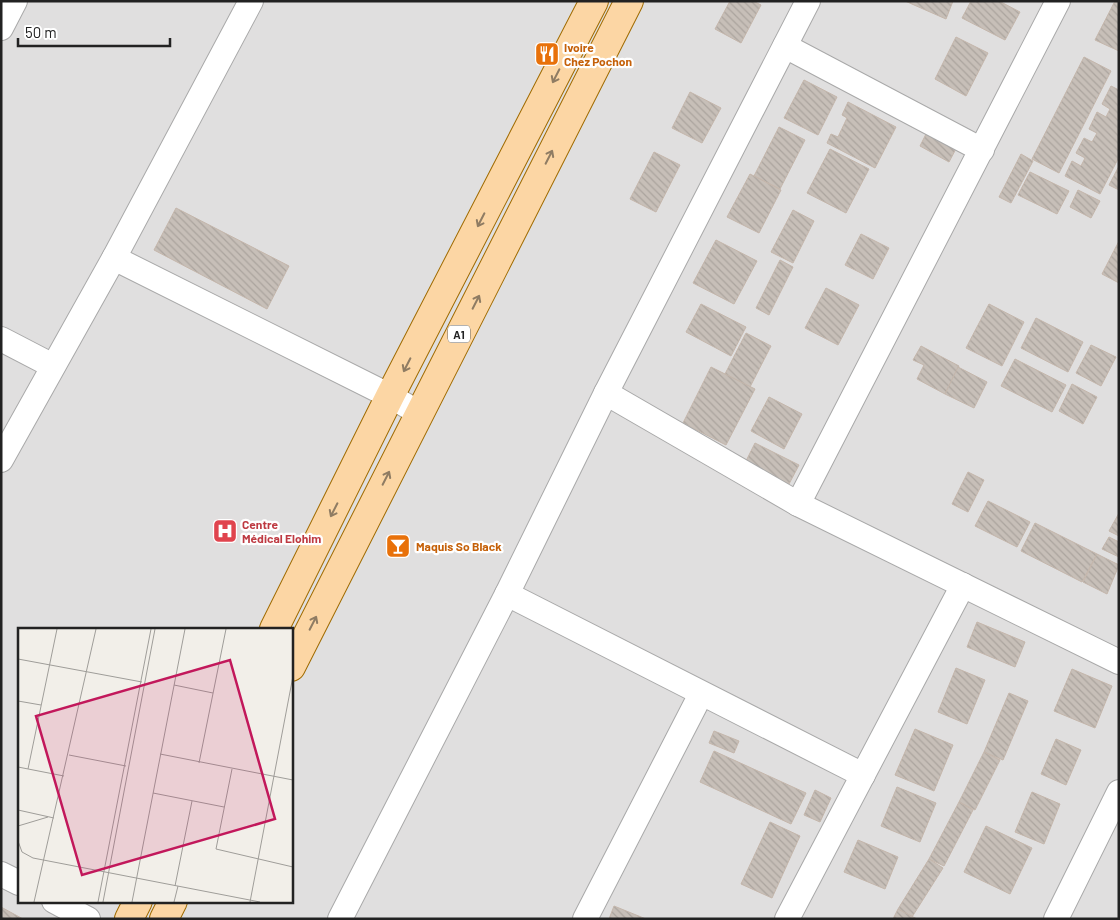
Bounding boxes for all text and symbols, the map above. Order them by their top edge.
scale bar [18,15,170,47]
text: 50 m [25,23,57,41]
place label: Ivoire Chez Pochon [564,40,632,68]
restaurant icon: Ivoire Chez Pochon [534,41,560,67]
one-way arrow [551,68,561,83]
one-way arrow [545,150,554,165]
one-way arrow [476,212,485,227]
one-way arrow [472,295,481,310]
road number: A1 [448,326,470,342]
one-way arrow [402,357,412,372]
one-way arrow [382,471,391,486]
one-way arrow [328,502,338,517]
place label: Centre Médical Elohim [242,517,321,545]
hospital icon: Centre Médical Elohim [212,518,238,544]
bar icon: Maquis So Black [385,533,411,559]
place label: Maquis So Black [416,539,502,553]
one-way arrow [309,616,318,631]
inset map [18,628,292,902]

